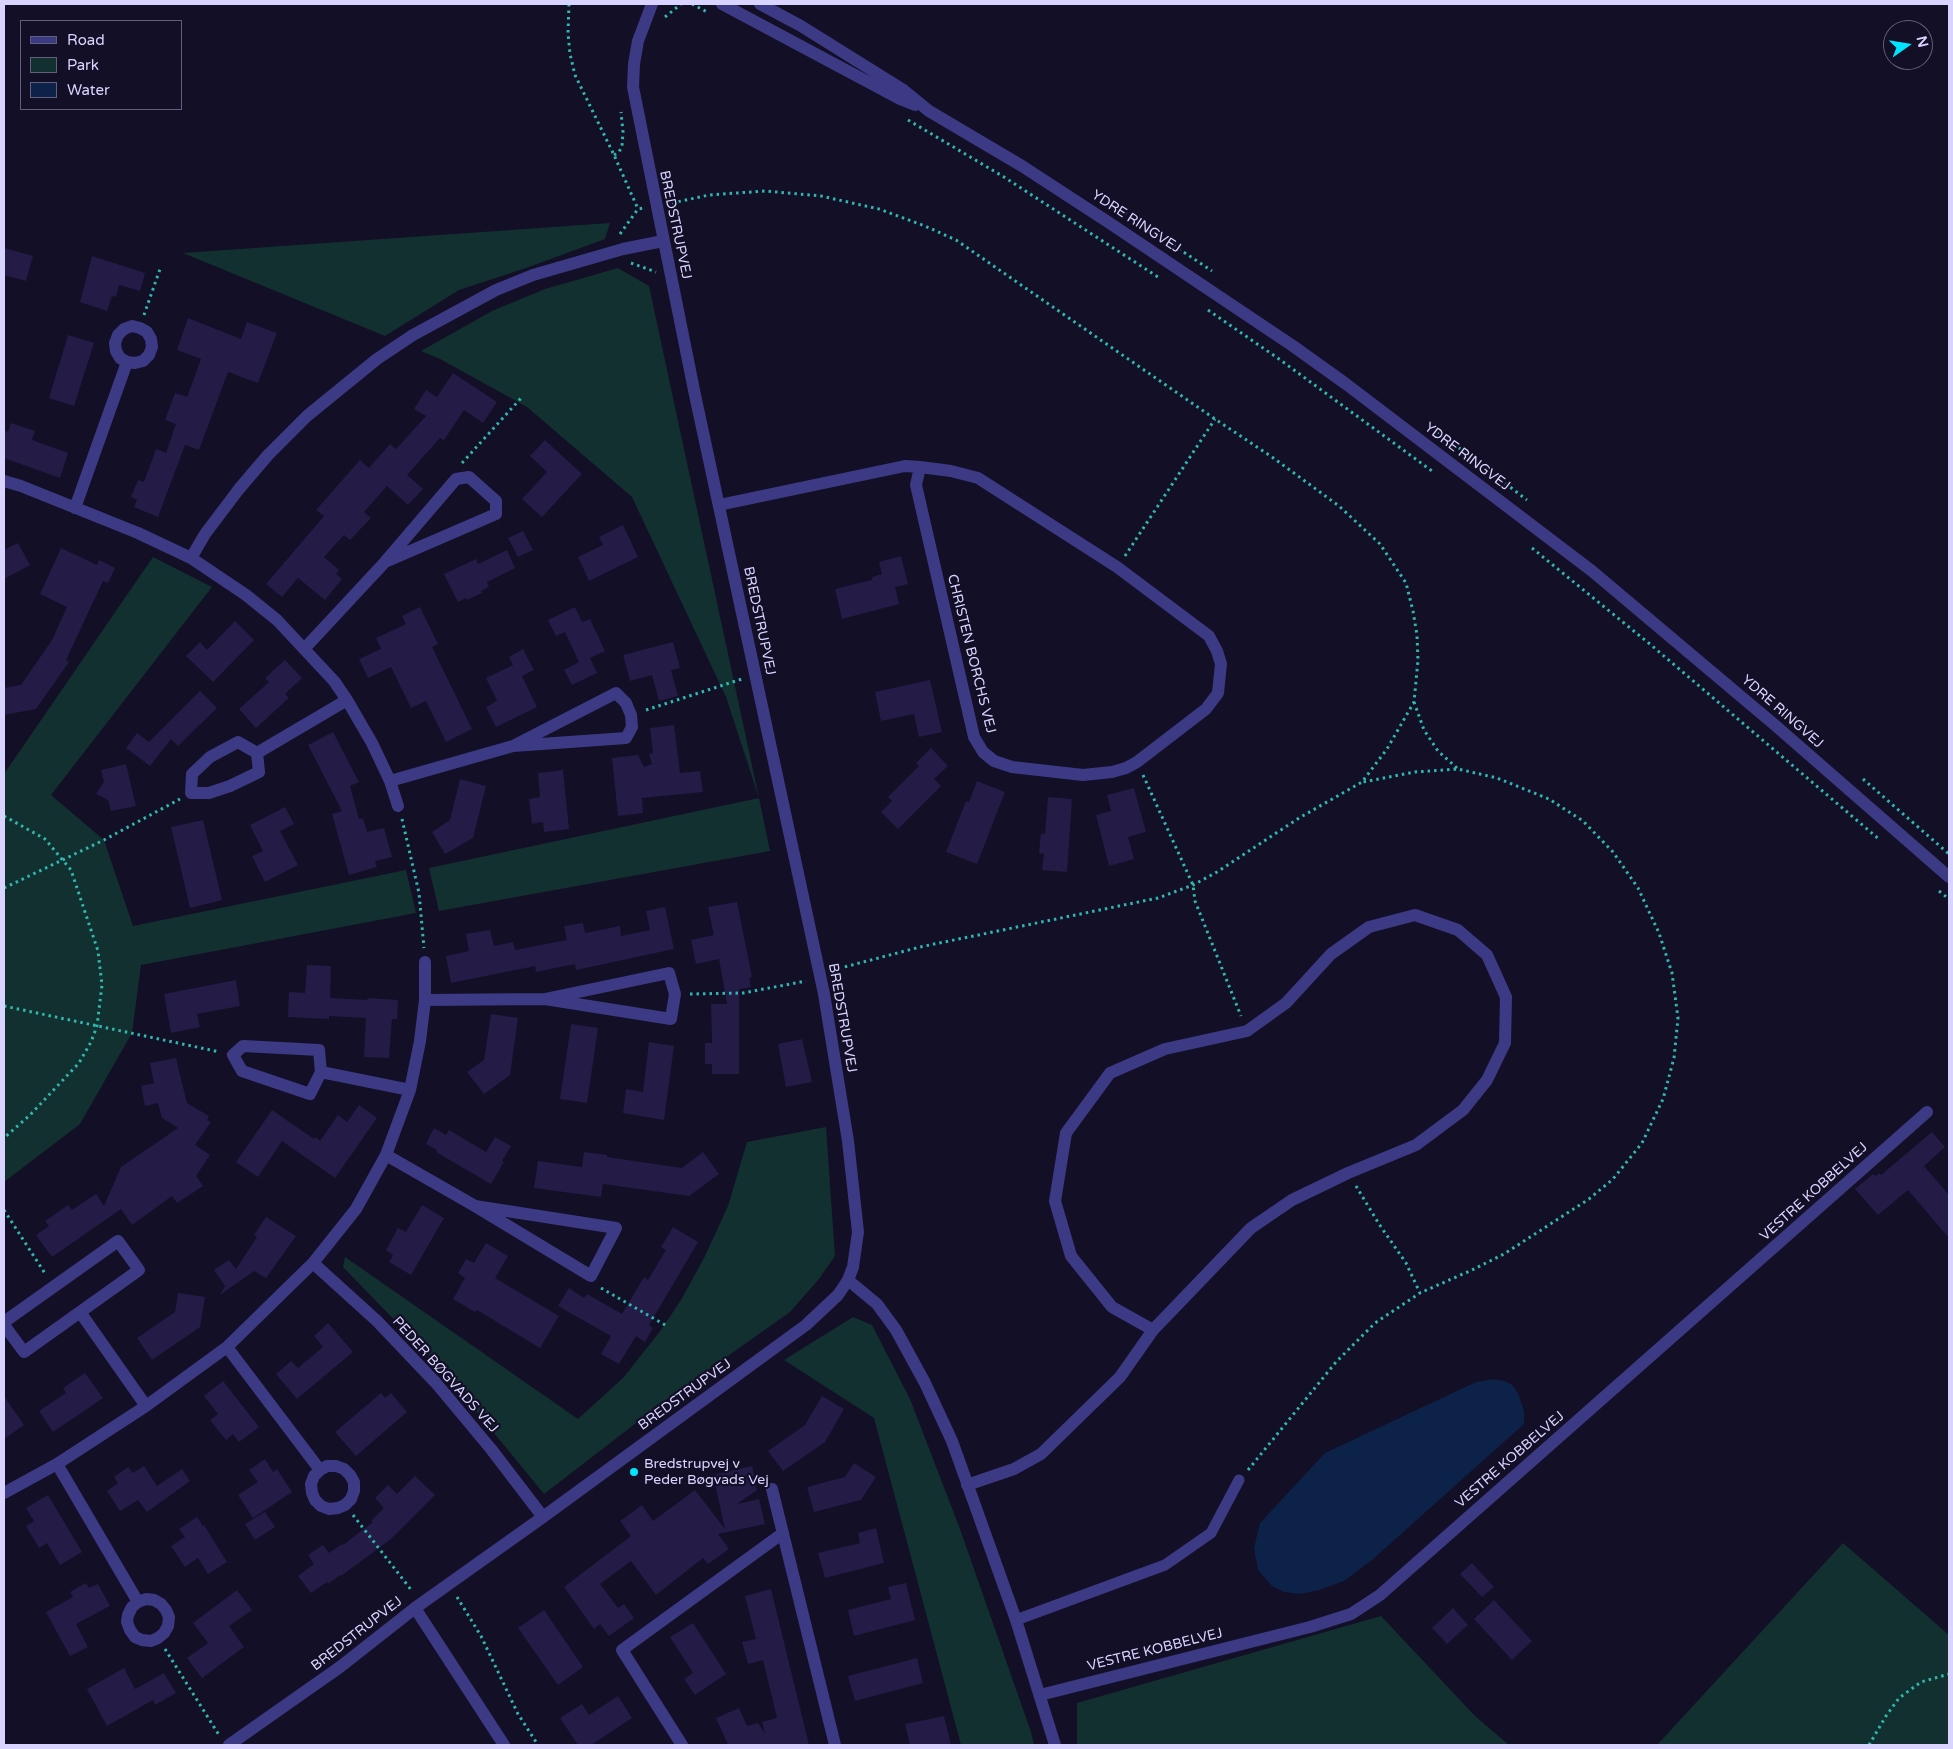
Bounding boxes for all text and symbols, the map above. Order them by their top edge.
legend [20,20,182,110]
north arrow [1883,20,1933,70]
text: Road [67,31,105,49]
text: N [1913,34,1932,49]
text: Park [67,56,99,74]
text: Water [67,81,110,99]
street label: BREDSTRUPVEJ [655,169,695,281]
street label: YDRE RINGVEJ [1088,187,1184,257]
street label: YDRE RINGVEJ [1421,419,1513,495]
street label: BREDSTRUPVEJ [739,565,779,677]
street label: CHRISTEN BORCHS VEJ [943,573,999,735]
street label: YDRE RINGVEJ [1738,672,1826,752]
street label: BREDSTRUPVEJ [824,962,860,1074]
street label: VESTRE KOBBELVEJ [1757,1139,1871,1245]
street label: PEDER BØGVADS VEJ [388,1313,502,1437]
street label: BREDSTRUPVEJ [635,1356,735,1434]
street label: VESTRE KOBBELVEJ [1452,1408,1568,1512]
place label: Bredstrupvej v Peder Bøgvads Vej [644,1456,769,1488]
marker: Bredstrupvej v Peder Bøgvads Vej [628,1466,640,1478]
street label: BREDSTRUPVEJ [308,1593,406,1675]
street label: VESTRE KOBBELVEJ [1086,1625,1224,1675]

